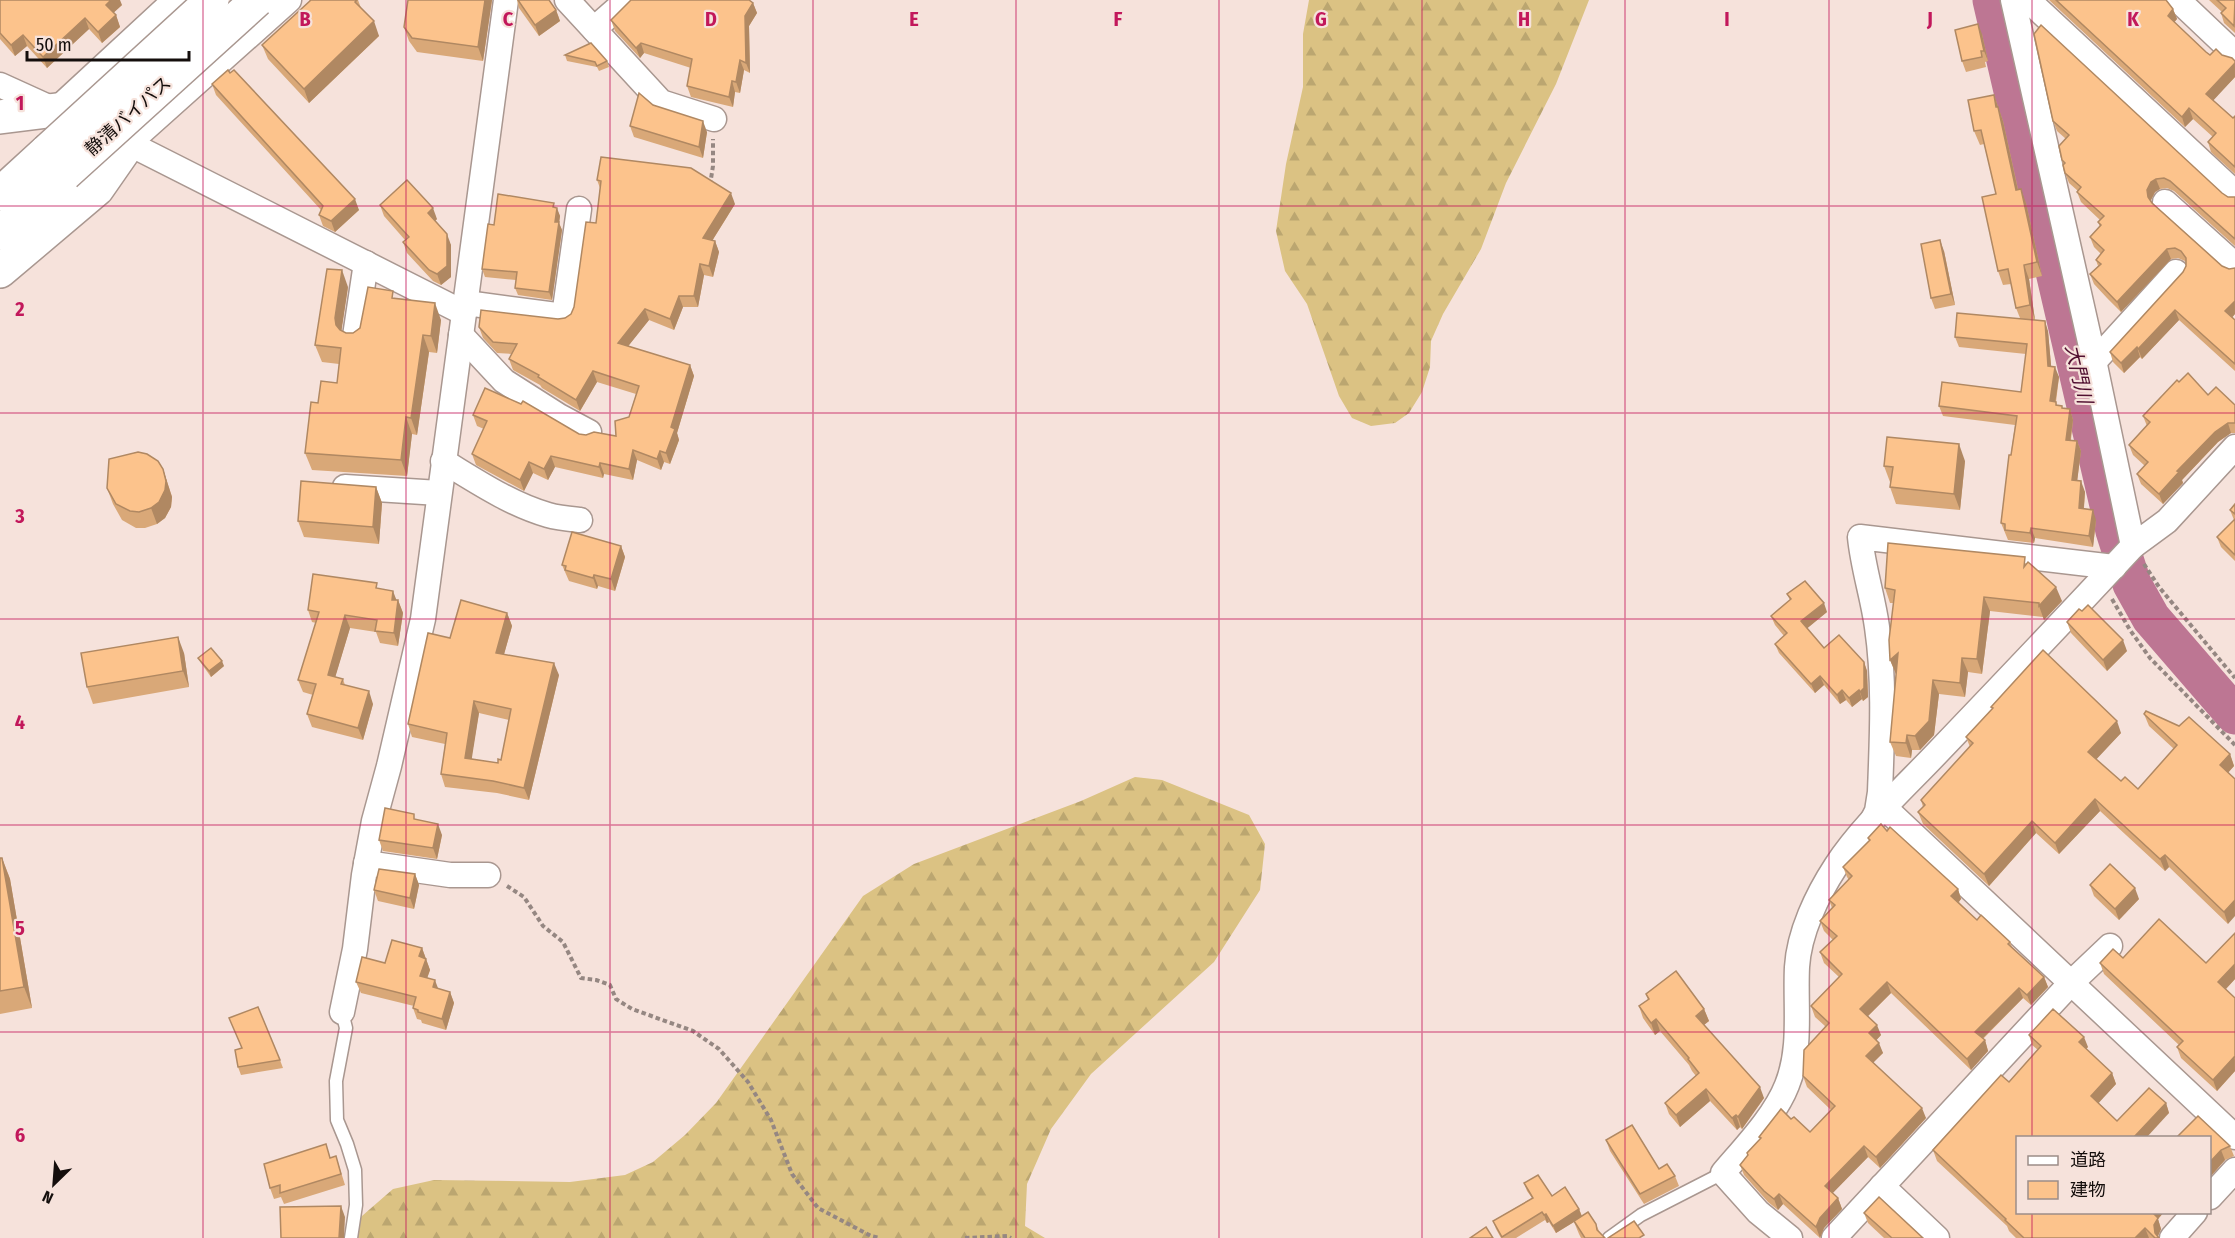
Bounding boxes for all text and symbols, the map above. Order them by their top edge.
text: B [299,7,311,31]
text: C [503,7,514,31]
text: D [705,7,717,31]
text: E [909,7,919,31]
text: F [1114,7,1123,31]
text: G [1315,7,1327,31]
text: H [1518,7,1530,31]
text: I [1724,7,1730,31]
text: J [1926,7,1933,31]
text: K [2127,7,2139,31]
scale bar [27,24,189,62]
text: 50 m [36,34,72,56]
street label: 静清バイパス [81,72,175,160]
text: 1 [16,91,24,115]
text: 2 [14,297,25,321]
water label: 大門川 [2061,342,2098,408]
text: 3 [14,504,25,528]
text: 4 [15,710,25,734]
text: 5 [15,916,25,940]
text: 6 [15,1123,25,1147]
legend [2016,1136,2211,1214]
text: 道路 [2070,1149,2106,1171]
north arrow [24,1154,84,1214]
text: 建物 [2070,1179,2106,1201]
text: N [40,1187,56,1208]

